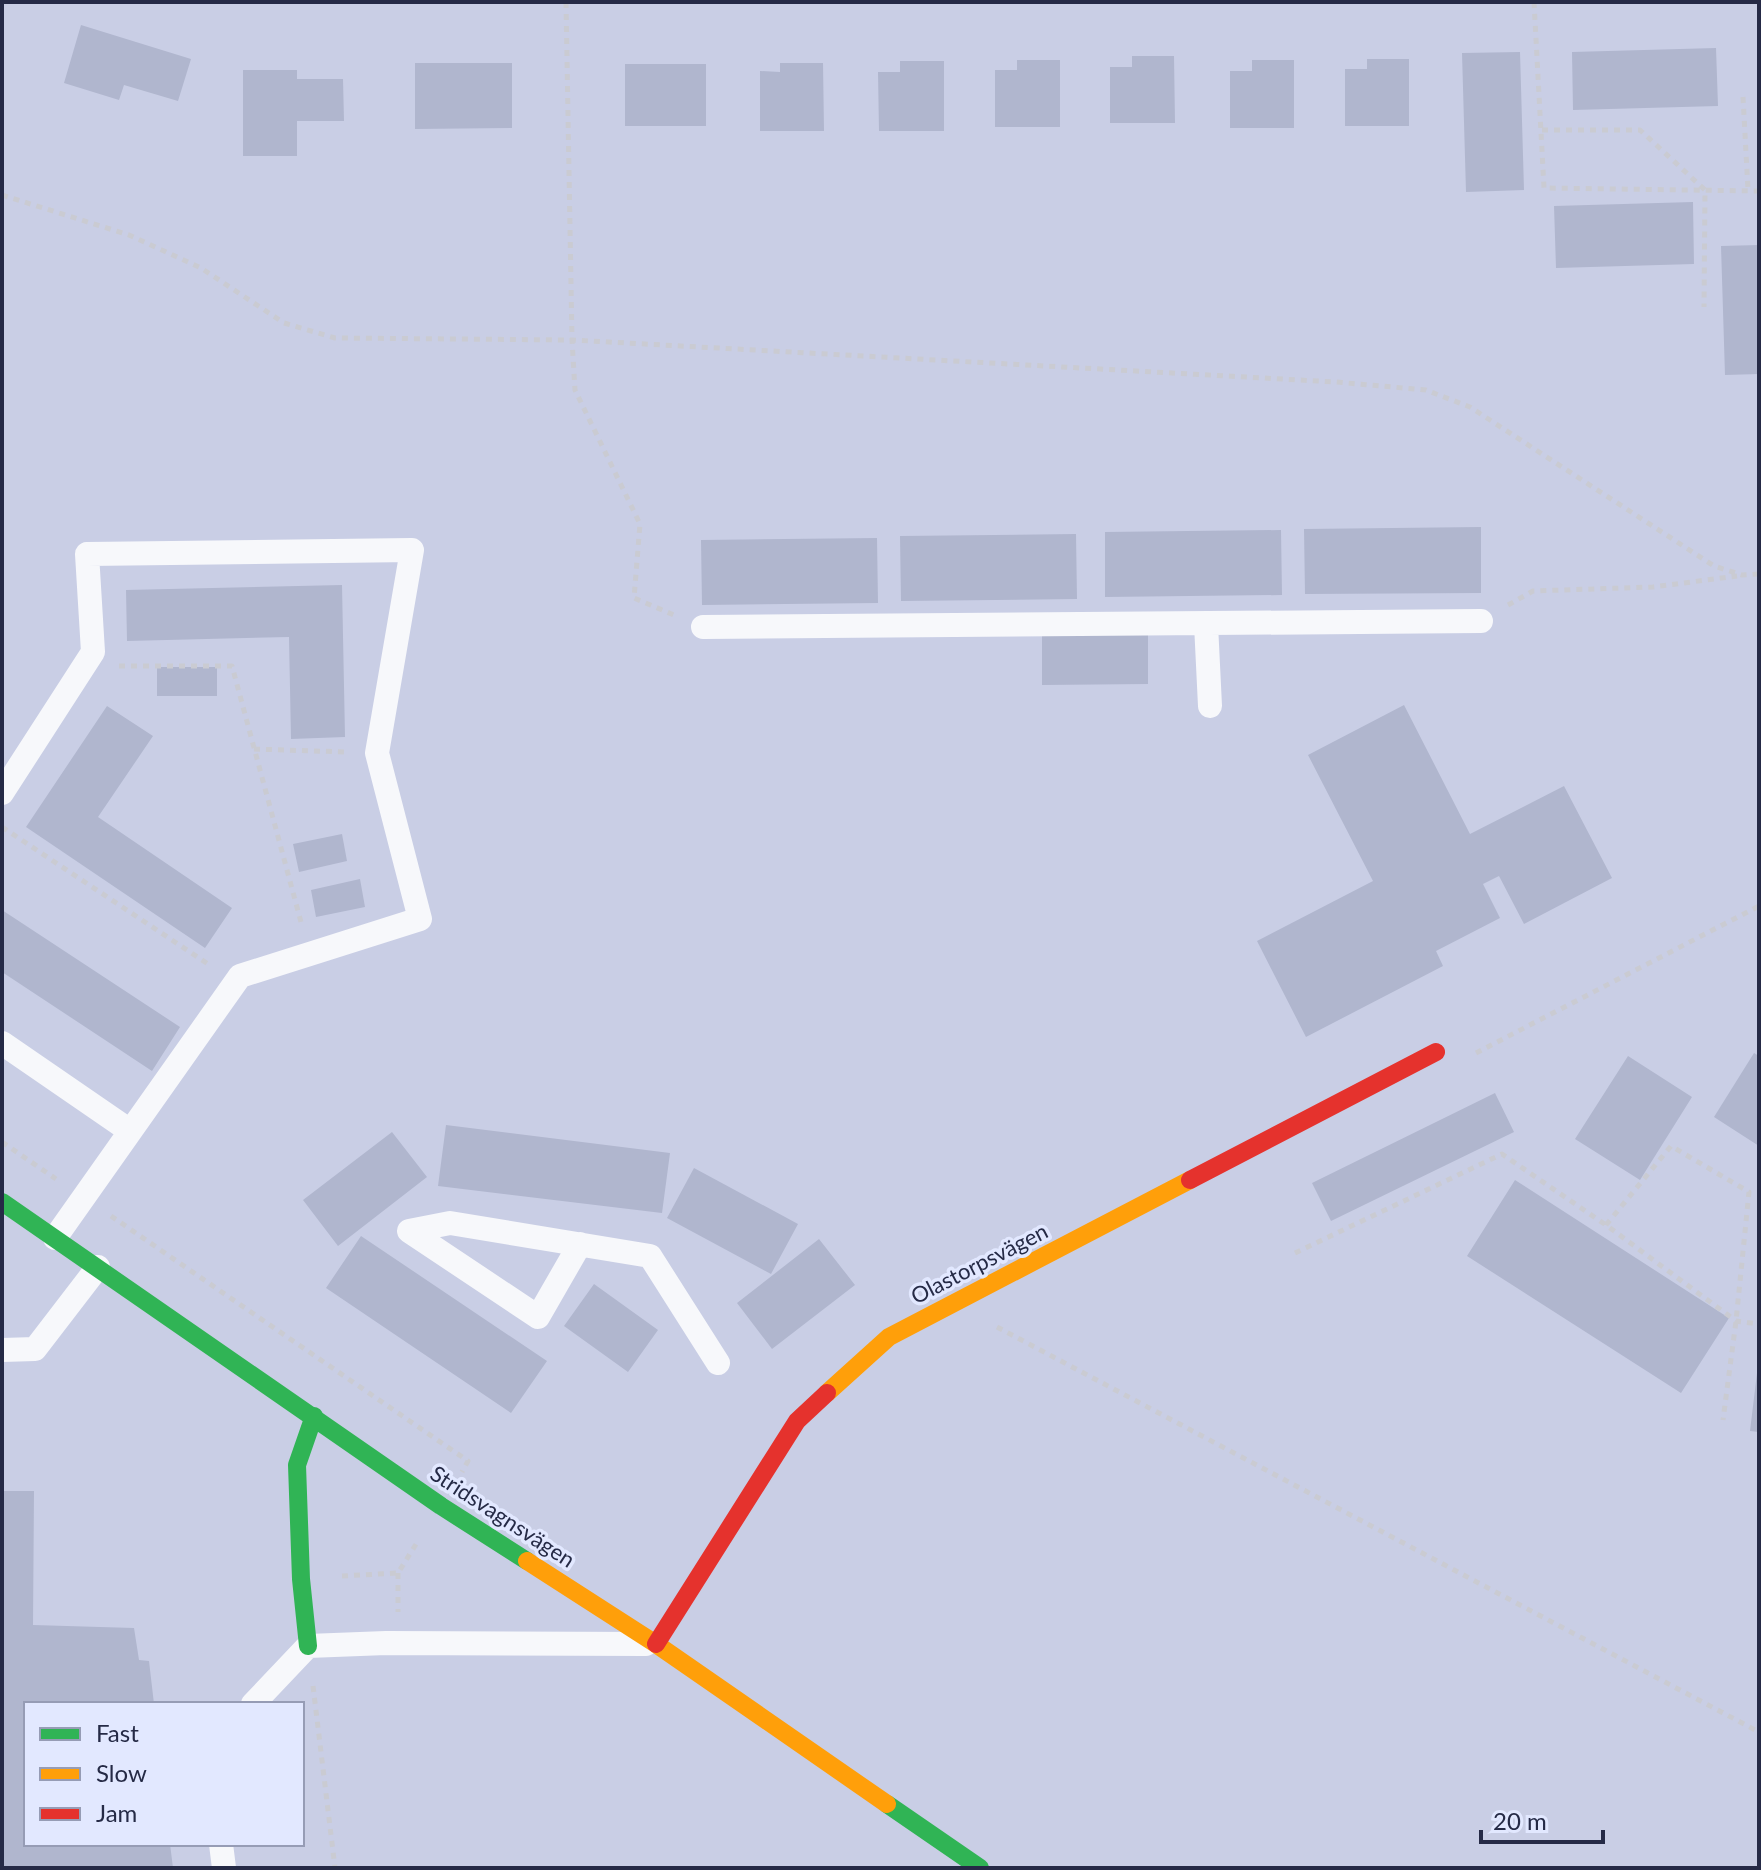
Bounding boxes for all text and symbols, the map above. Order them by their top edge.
street label: Olastorpsvägen [906,1217,1052,1309]
street label: Stridsvagnsvägen [426,1459,580,1573]
legend [24,1702,304,1846]
text: Fast [96,1718,139,1747]
text: Slow [96,1758,147,1787]
scale bar [1481,1794,1603,1844]
text: Jam [96,1798,137,1827]
text: 20 m [1493,1806,1547,1835]

